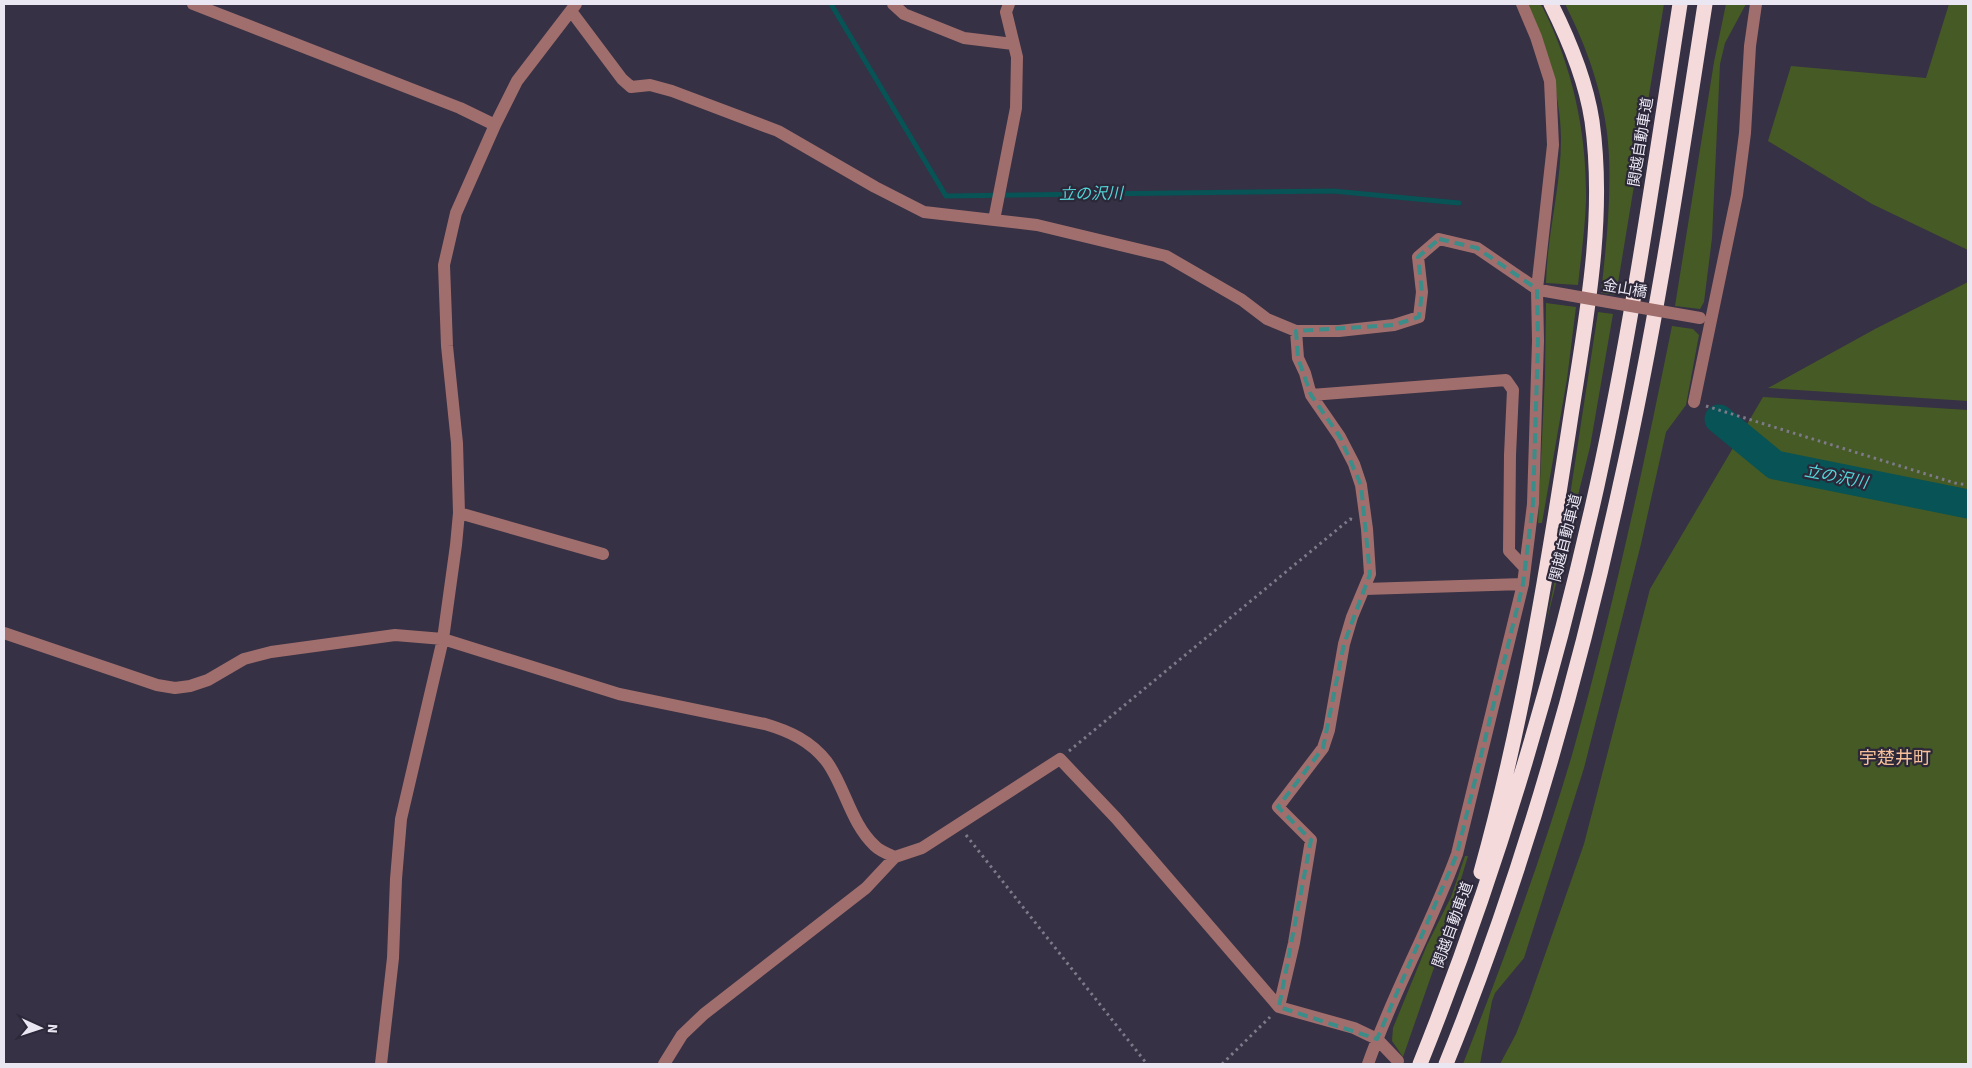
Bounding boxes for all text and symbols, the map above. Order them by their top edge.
street label: 関越自動車道 [1624,96,1658,188]
water label: 立の沢川 [1059,182,1125,206]
street label: 金山橋 [1601,275,1649,303]
water label: 立の沢川 [1802,460,1871,494]
street label: 関越自動車道 [1545,492,1587,584]
district label: 宇楚井町 [1859,746,1931,771]
street label: 関越自動車道 [1428,879,1478,971]
north arrow [15,1003,65,1053]
text: N [42,1023,62,1034]

